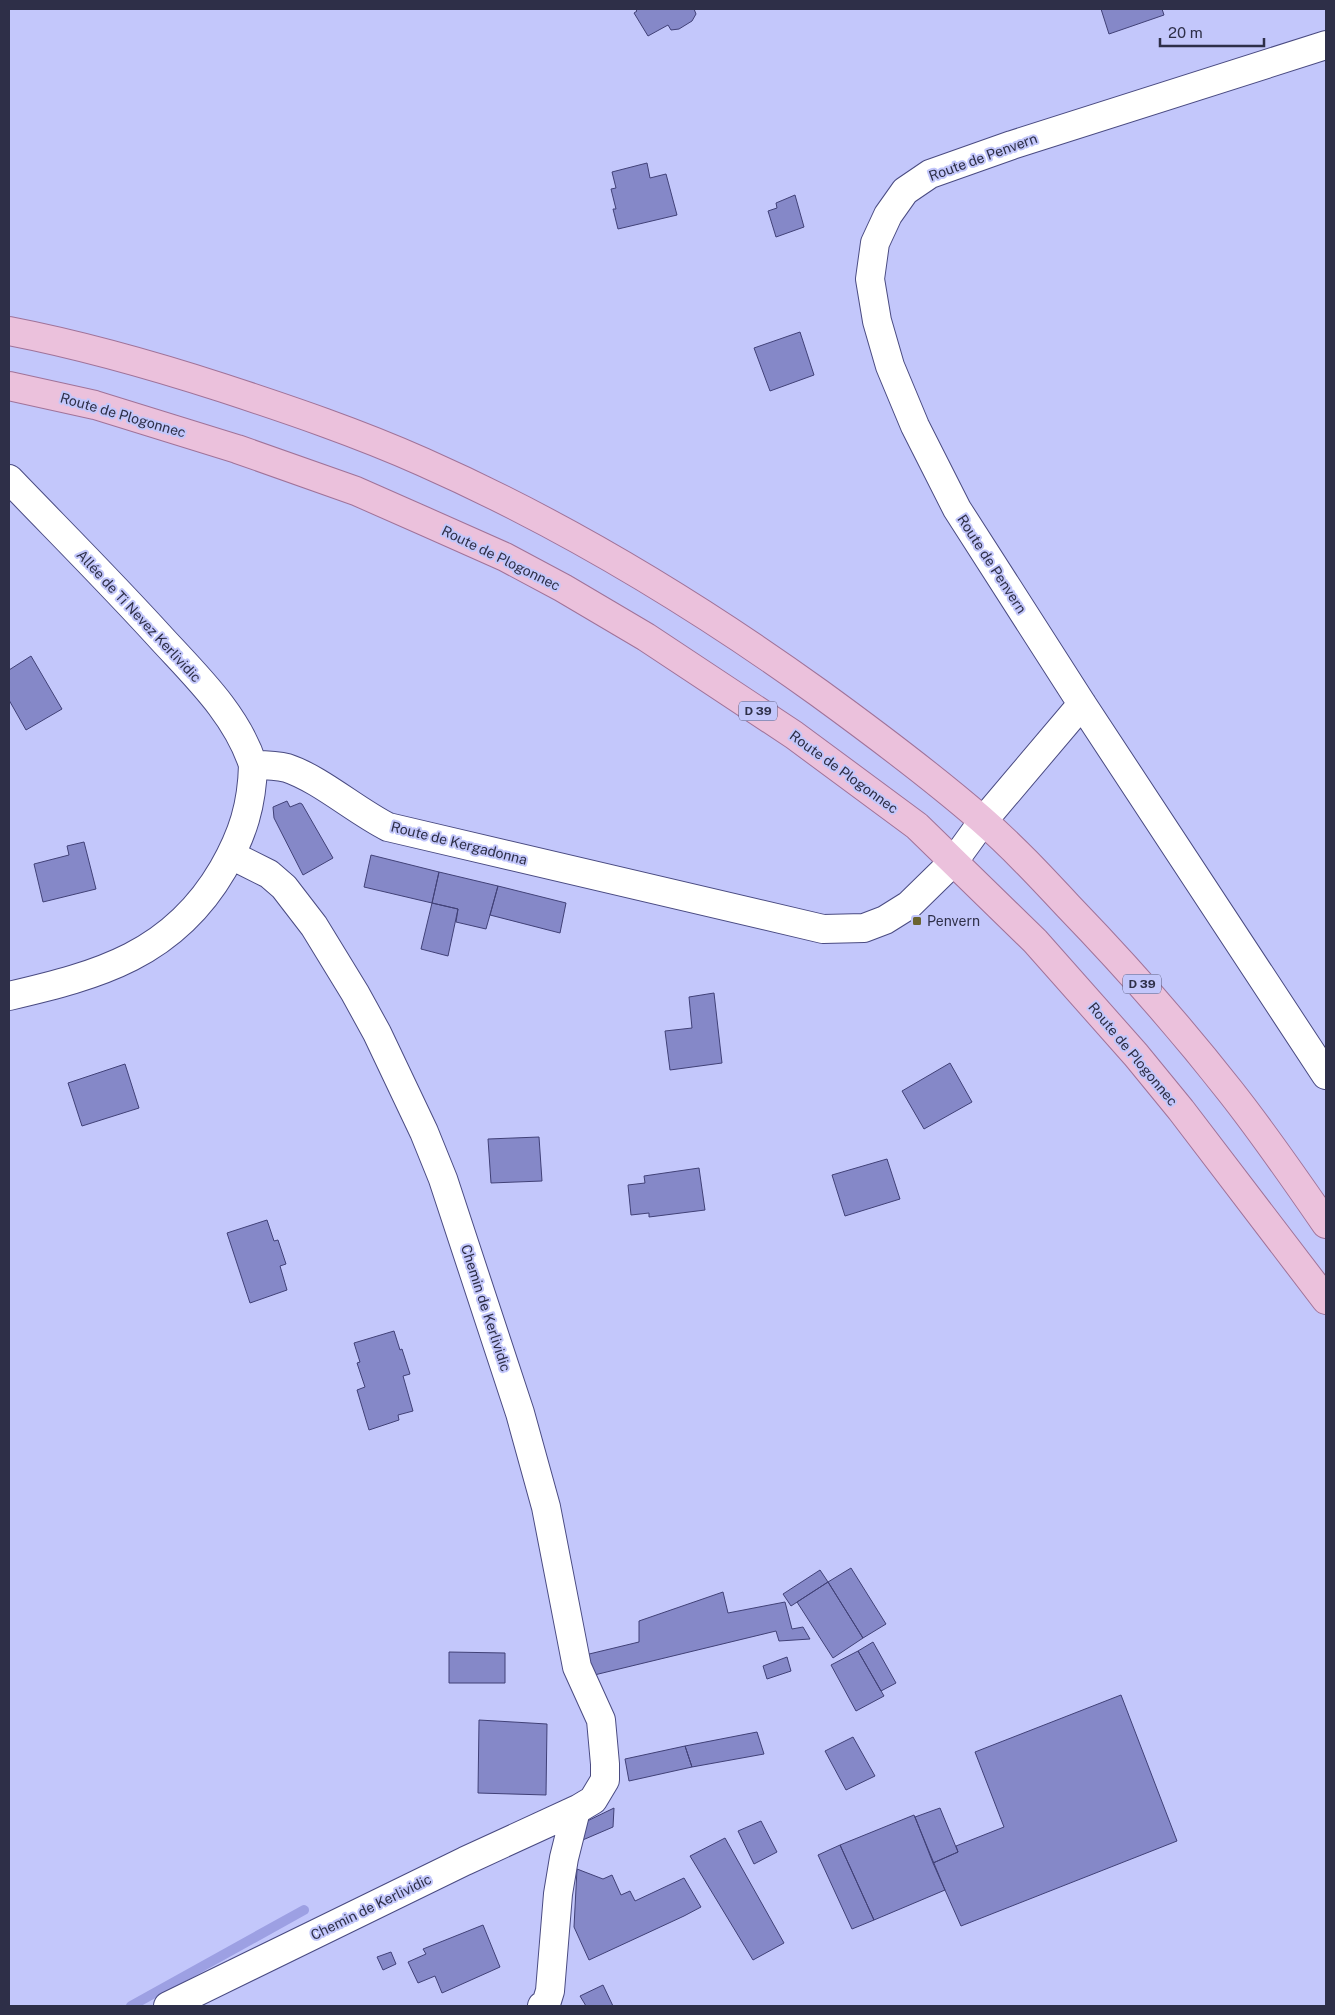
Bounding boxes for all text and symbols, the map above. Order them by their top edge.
scale bar [1160,15,1264,47]
text: 20 m [1168,24,1203,41]
street label: Route de Penvern [927,130,1039,184]
street label: Route de Plogonnec [58,389,188,441]
street label: Route de Penvern [954,512,1030,616]
street label: Route de Plogonnec [439,522,563,594]
street label: Allée de Ti Nevez Kerlividic [74,547,204,685]
road number: D 39 [739,701,777,720]
street label: Route de Plogonnec [787,727,901,817]
street label: Route de Kergadonna [389,818,529,868]
place label: Penvern [927,913,980,929]
marker: Penvern [911,915,923,927]
road number: D 39 [1123,974,1161,994]
street label: Route de Plogonnec [1085,999,1181,1109]
street label: Chemin de Kerlividic [458,1243,514,1373]
street label: Chemin de Kerlividic [308,1871,434,1943]

